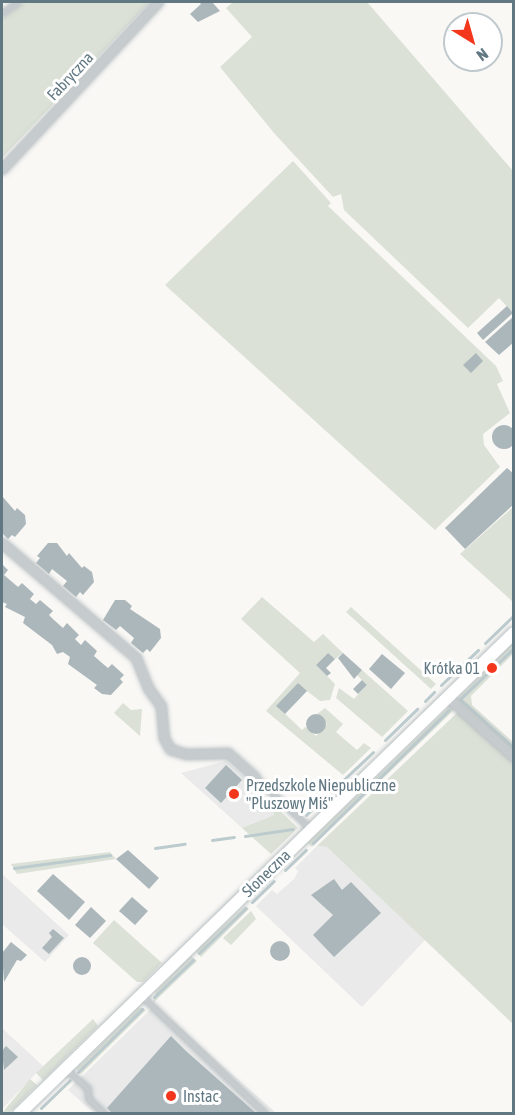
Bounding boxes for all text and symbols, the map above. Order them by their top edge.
north arrow [443,12,503,72]
text: N [473,45,492,65]
street label: Fabryczna [43,48,97,104]
place label: Krótka 01 [424,658,480,678]
marker: Krótka 01 [485,661,499,675]
place label: Przedszkole Niepubliczne "Pluszowy Miś" [246,775,396,813]
marker: Przedszkole Niepubliczne "Pluszowy Miś" [227,787,241,801]
street label: Słoneczna [238,845,294,901]
place label: Instac [183,1086,218,1106]
marker: Instac [164,1089,178,1103]

